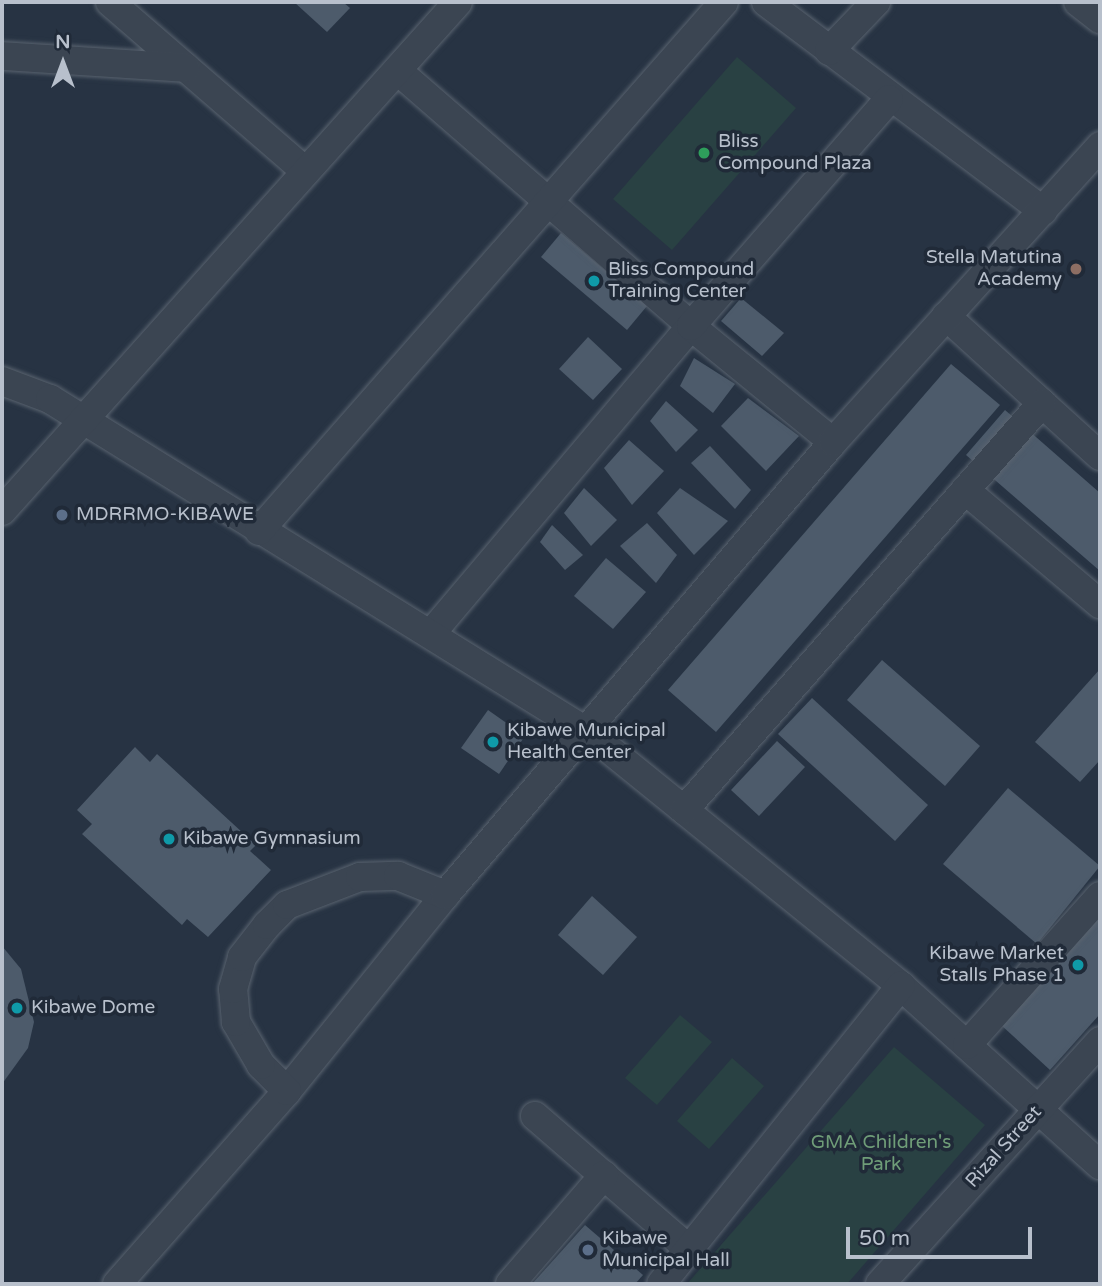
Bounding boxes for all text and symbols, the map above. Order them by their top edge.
north arrow [28,28,98,98]
text: N [55,31,71,53]
place label: Bliss Compound Plaza [718,131,872,175]
marker: Bliss Compound Plaza [696,145,712,161]
place label: Stella Matutina Academy [926,247,1062,291]
place label: Bliss Compound Training Center [608,259,754,303]
marker: Stella Matutina Academy [1068,261,1084,277]
marker: Bliss Compound Training Center [586,273,602,289]
place label: MDRRMO-KIBAWE [76,504,254,526]
marker: MDRRMO-KIBAWE [54,507,70,523]
place label: Kibawe Municipal Health Center [507,720,666,764]
marker: Kibawe Municipal Health Center [485,734,501,750]
place label: Kibawe Gymnasium [183,828,361,850]
marker: Kibawe Gymnasium [161,831,177,847]
place label: Kibawe Market Stalls Phase 1 [929,943,1064,987]
marker: Kibawe Market Stalls Phase 1 [1070,957,1086,973]
place label: Kibawe Dome [31,997,155,1019]
marker: Kibawe Dome [9,1000,25,1016]
street label: Rizal Street [961,1101,1047,1193]
park label: GMA Children's Park [811,1132,951,1176]
scale bar [850,1212,1036,1256]
text: 50 m [859,1226,910,1251]
place label: Kibawe Municipal Hall [602,1228,730,1272]
marker: Kibawe Municipal Hall [580,1242,596,1258]

